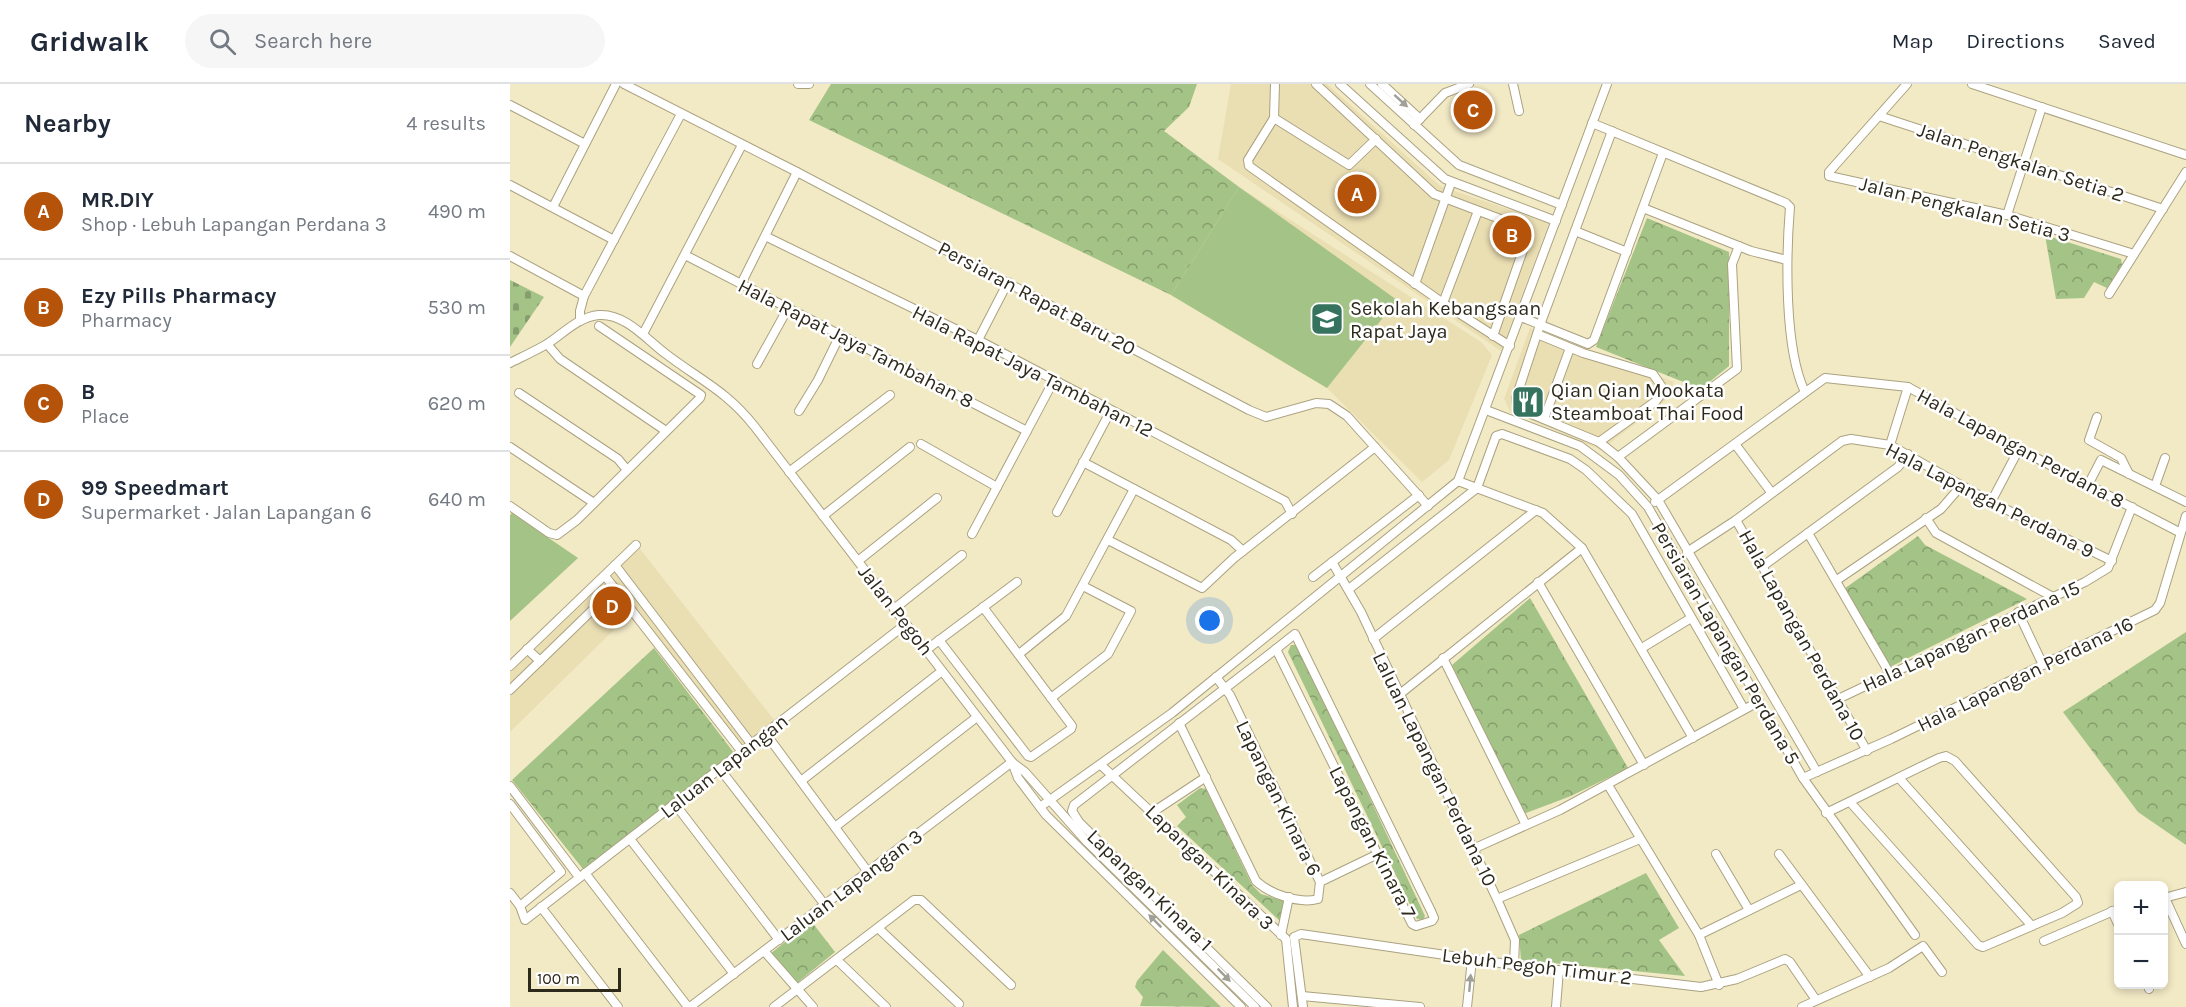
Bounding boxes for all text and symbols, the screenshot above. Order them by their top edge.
search box [185,14,605,68]
text: Gridwalk [30,25,149,58]
icon: search [206,25,239,58]
text: Search here [254,28,372,54]
text: Map [1892,29,1933,53]
text: Directions [1966,29,2065,53]
text: Saved [2098,29,2156,53]
pin: C [1454,87,1492,132]
one-way arrow [1393,94,1408,107]
text: Nearby [24,108,111,139]
text: 4 results [406,112,486,135]
street label: Jalan Pengkalan Setia 2 [1915,118,2127,207]
pin: A [1338,172,1376,216]
street label: Jalan Pengkalan Setia 3 [1857,172,2073,247]
text: MR.DIY [81,187,154,213]
text: A [37,200,50,223]
text: 490 m [428,200,486,223]
pin: B [1492,212,1532,258]
text: Shop · Lebuh Lapangan Perdana 3 [81,213,387,236]
street label: Persiaran Rapat Baru 20 [934,237,1139,360]
street label: Hala Rapat Jaya Tambahan 8 [734,274,977,413]
text: Ezy Pills Pharmacy [81,283,276,309]
text: B [37,296,50,319]
text: 530 m [428,296,486,319]
place label: Sekolah Kebangsaan Rapat Jaya [1350,297,1541,343]
street label: Hala Rapat Jaya Tambahan 12 [909,301,1157,442]
school or university icon: Sekolah Kebangsaan Rapat Jaya [1309,301,1345,337]
text: Pharmacy [81,309,172,332]
text: B [81,379,95,405]
place label: Qian Qian Mookata Steamboat Thai Food [1551,379,1744,425]
restaurant icon: Qian Qian Mookata Steamboat Thai Food [1510,384,1546,420]
street label: Hala Lapangan Perdana 8 [1913,384,2128,513]
text: C [37,392,50,415]
text: 620 m [428,392,486,415]
text: Place [81,405,129,428]
street label: Hala Lapangan Perdana 9 [1882,438,2098,563]
text: 99 Speedmart [81,475,229,501]
text: D [37,488,50,511]
text: 640 m [428,488,486,511]
text: Supermarket · Jalan Lapangan 6 [81,501,372,524]
street label: Persiaran Lapangan Perdana 5 [1647,518,1805,768]
street label: Hala Lapangan Perdana 10 [1734,526,1869,745]
street label: Jalan Pegoh [853,561,938,660]
street label: Hala Lapangan Perdana 15 [1859,576,2084,697]
pin: D [592,584,632,628]
your location [1195,606,1224,635]
street label: Hala Lapangan Perdana 16 [1914,612,2137,737]
street label: Laluan Lapangan Perdana 10 [1368,648,1501,890]
street label: Laluan Lapangan [656,709,793,823]
street label: Lapangan Kinara 6 [1231,717,1326,880]
street label: Lapangan Kinara 7 [1324,762,1421,923]
street label: Lapangan Kinara 3 [1140,800,1279,935]
street label: Laluan Lapangan 3 [776,824,927,946]
street label: Lapangan Kinara 1 [1082,825,1217,956]
map controls [2114,881,2168,989]
button: + [2114,881,2168,935]
one-way arrow [1148,915,1162,929]
button: − [2114,935,2168,989]
street label: Lebuh Pegoh Timur 2 [1441,943,1633,990]
scale bar [528,965,621,992]
one-way arrow [1216,968,1230,982]
text: 100 m [537,969,580,988]
one-way arrow [1465,973,1475,992]

